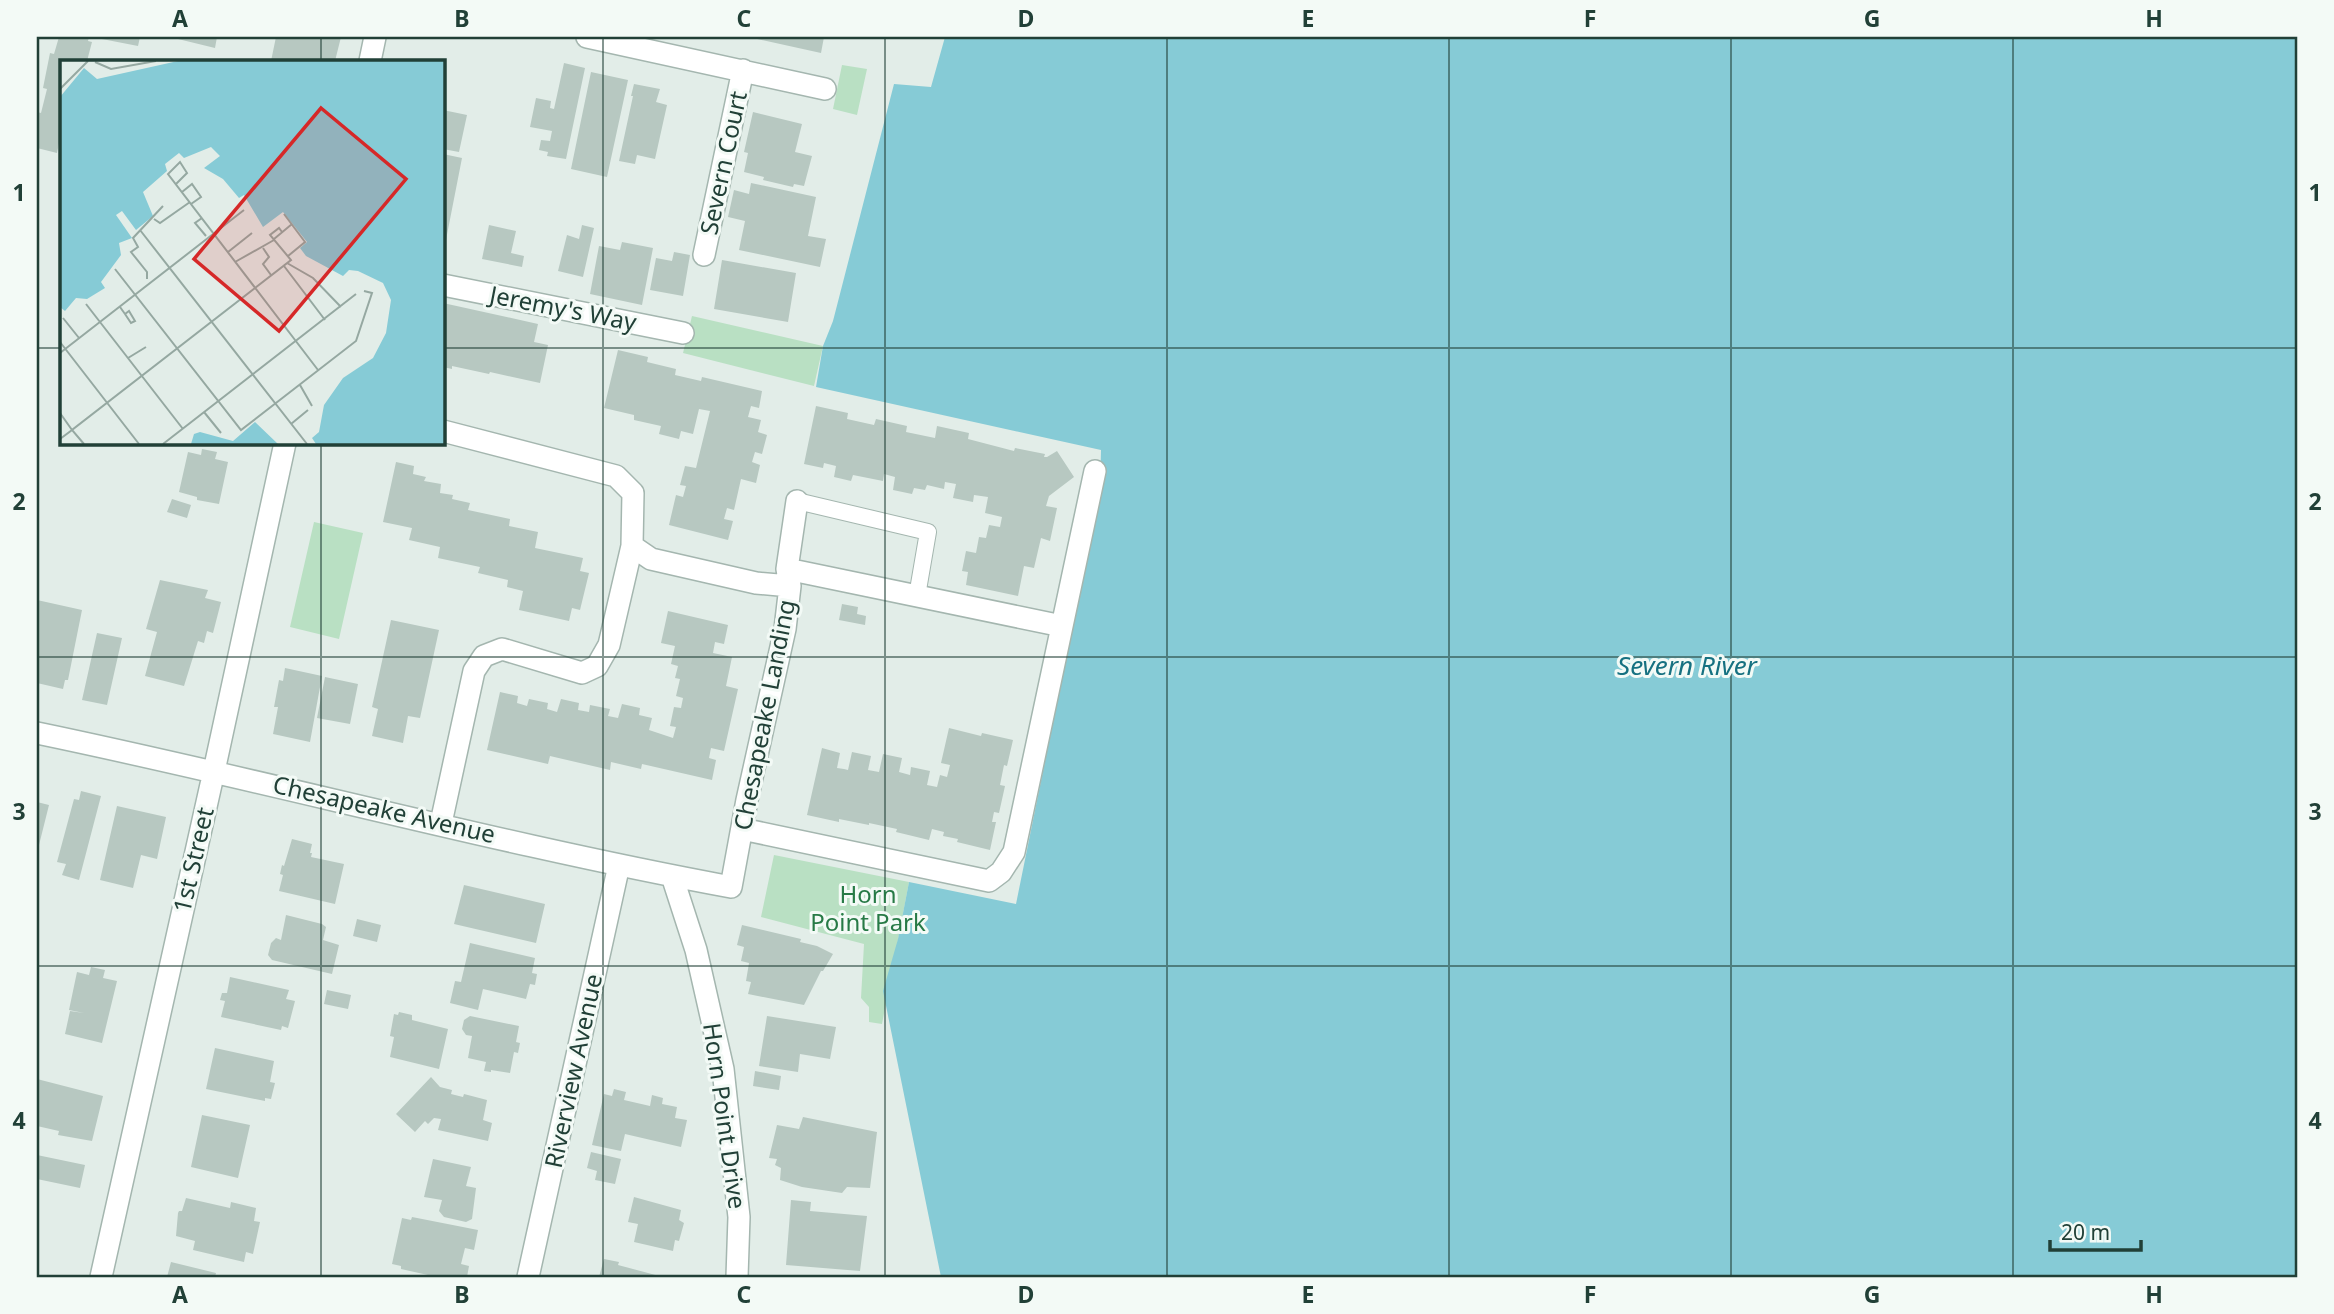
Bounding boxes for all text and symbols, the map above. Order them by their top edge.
text: A [172,2,188,34]
text: B [454,2,470,34]
text: C [737,2,752,34]
text: D [1018,2,1034,34]
text: E [1302,2,1314,34]
text: F [1584,2,1596,34]
text: G [1864,2,1880,34]
text: H [2145,2,2163,34]
inset map [60,60,444,444]
street label: Severn Court [691,88,754,238]
text: 1 [12,176,26,208]
text: 1 [2308,176,2322,208]
street label: Jeremy's Way [485,277,640,338]
text: 2 [12,485,26,517]
text: 2 [2308,485,2322,517]
street label: Chesapeake Landing [725,597,802,833]
water label: Severn River [1617,647,1759,683]
street label: Chesapeake Avenue [270,767,499,850]
text: 3 [12,795,26,827]
text: 3 [2308,795,2322,827]
street label: 1st Street [164,803,221,916]
park label: Horn Point Park [810,877,926,938]
street label: Riverview Avenue [536,971,609,1171]
street label: Horn Point Drive [696,1021,755,1211]
text: 4 [12,1104,26,1136]
text: 4 [2308,1104,2322,1136]
scale bar [2050,1209,2142,1253]
text: 20 m [2061,1218,2110,1246]
text: A [172,1278,188,1310]
text: B [454,1278,470,1310]
text: C [737,1278,752,1310]
text: D [1018,1278,1034,1310]
text: E [1302,1278,1314,1310]
text: F [1584,1278,1596,1310]
text: G [1864,1278,1880,1310]
text: H [2145,1278,2163,1310]

